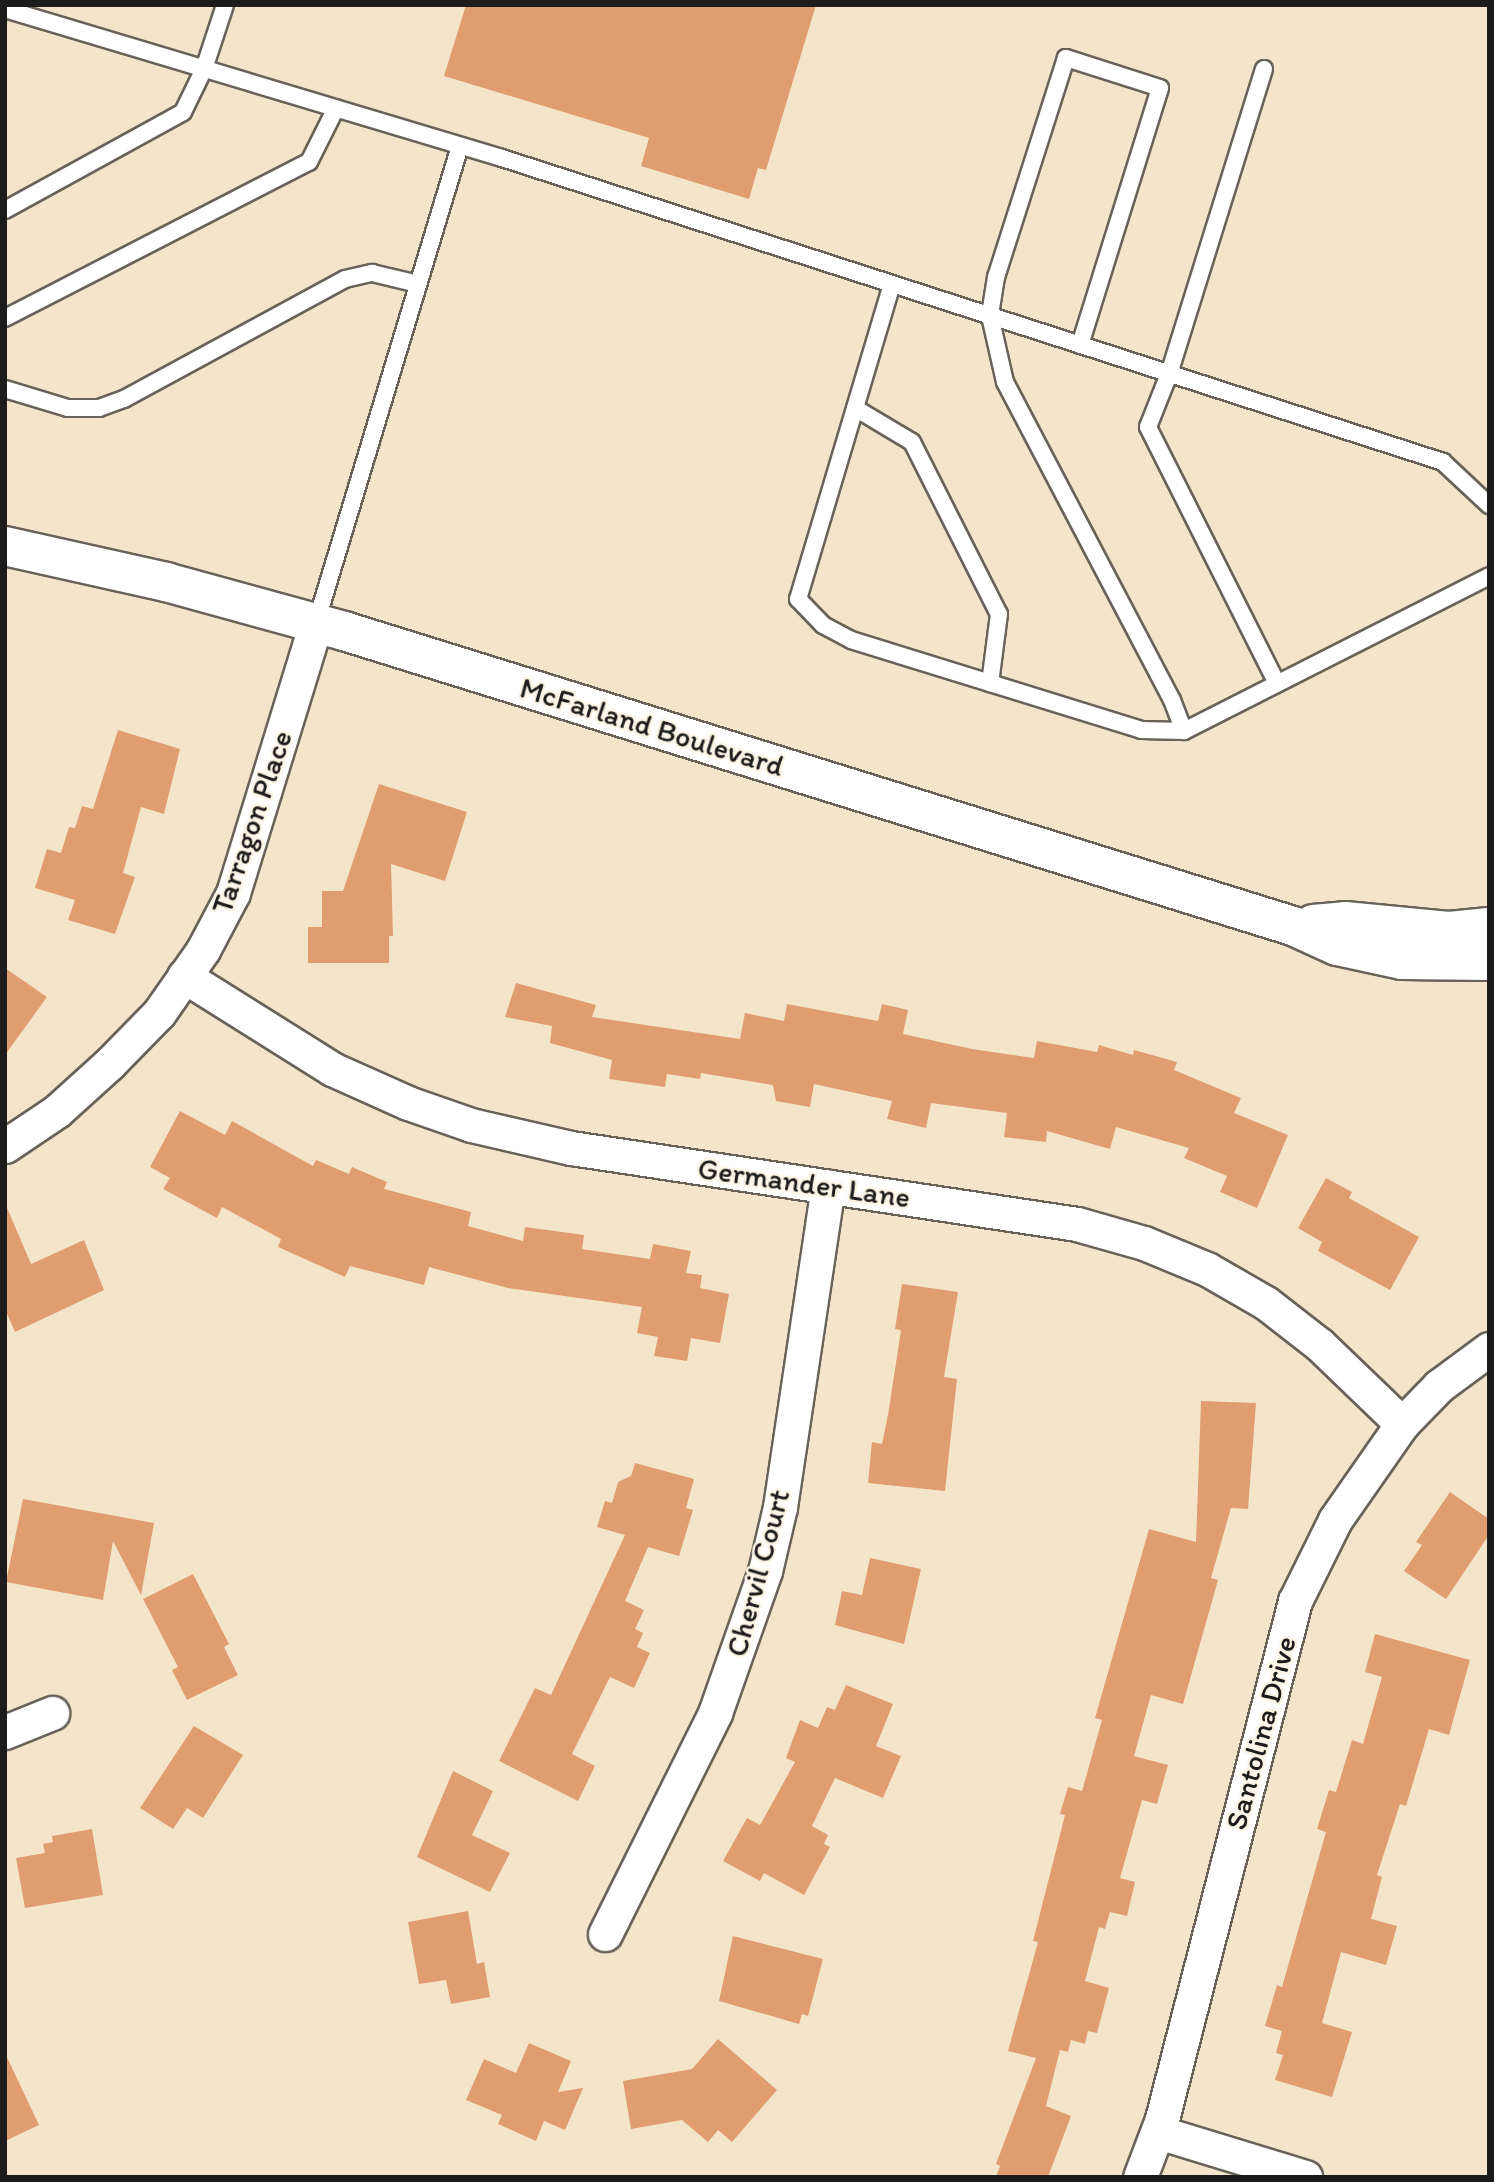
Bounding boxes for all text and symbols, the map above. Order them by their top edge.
street label: McFarland Boulevard [515,670,789,784]
street label: Tarragon Place [204,726,300,918]
street label: Germander Lane [696,1150,912,1216]
street label: Chervil Court [718,1485,798,1661]
street label: Santolina Drive [1218,1632,1304,1834]

